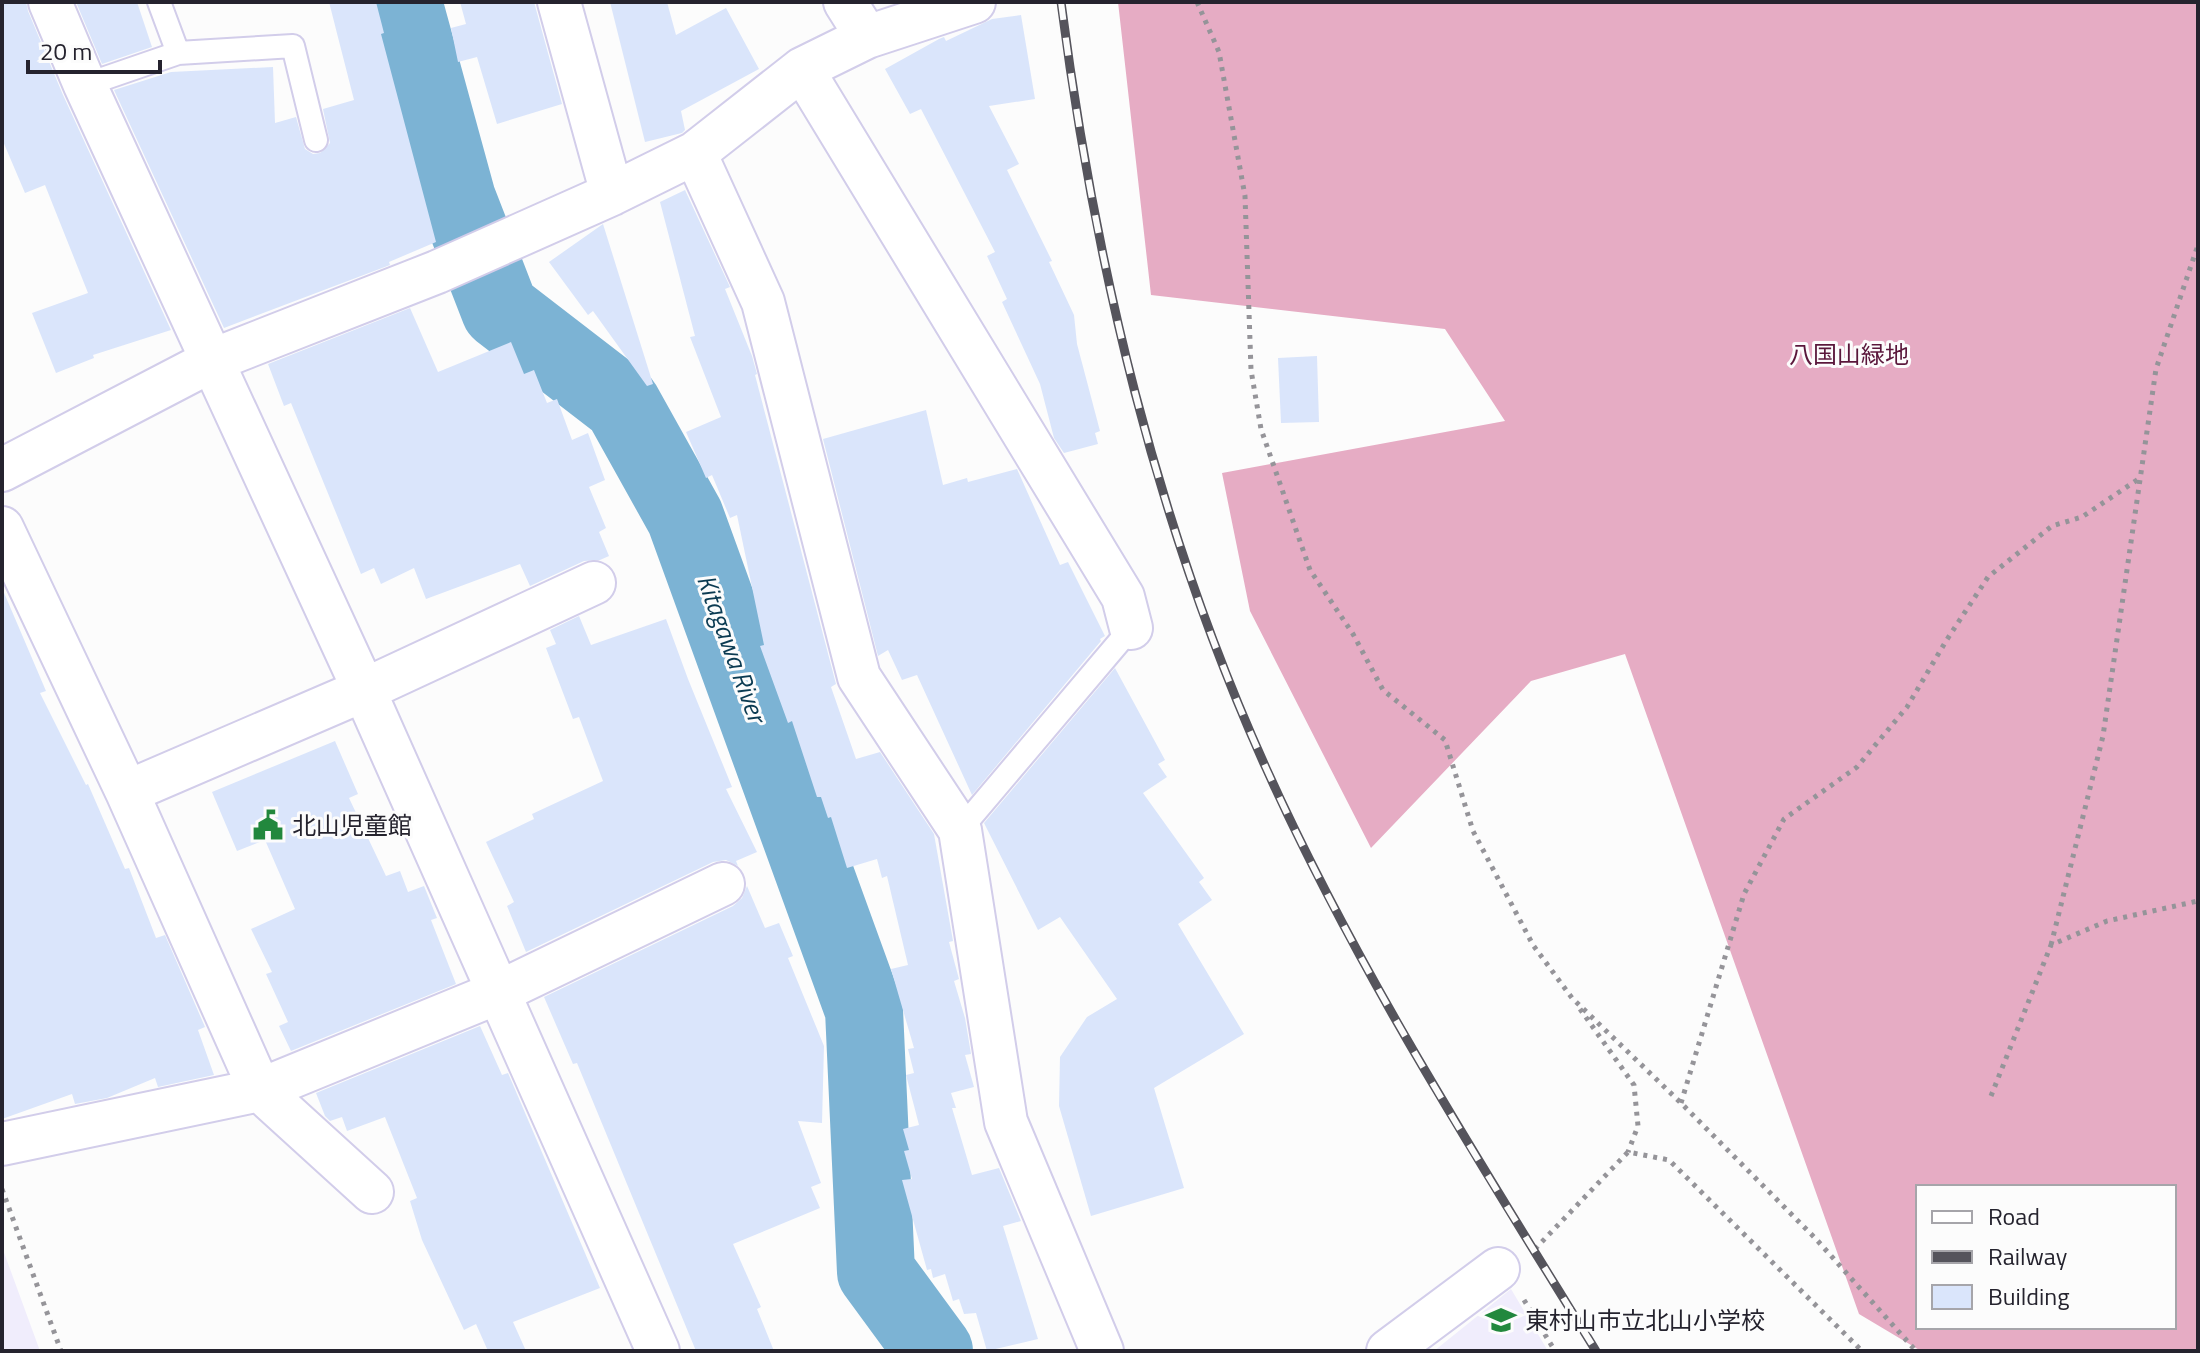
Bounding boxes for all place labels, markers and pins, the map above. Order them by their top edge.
place label: 北山児童館 [292,807,412,843]
public building icon: 北山児童館 [251,808,285,842]
place label: 東村山市立北山小学校 [1525,1302,1765,1338]
school or university icon: 東村山市立北山小学校 [1484,1303,1518,1337]

